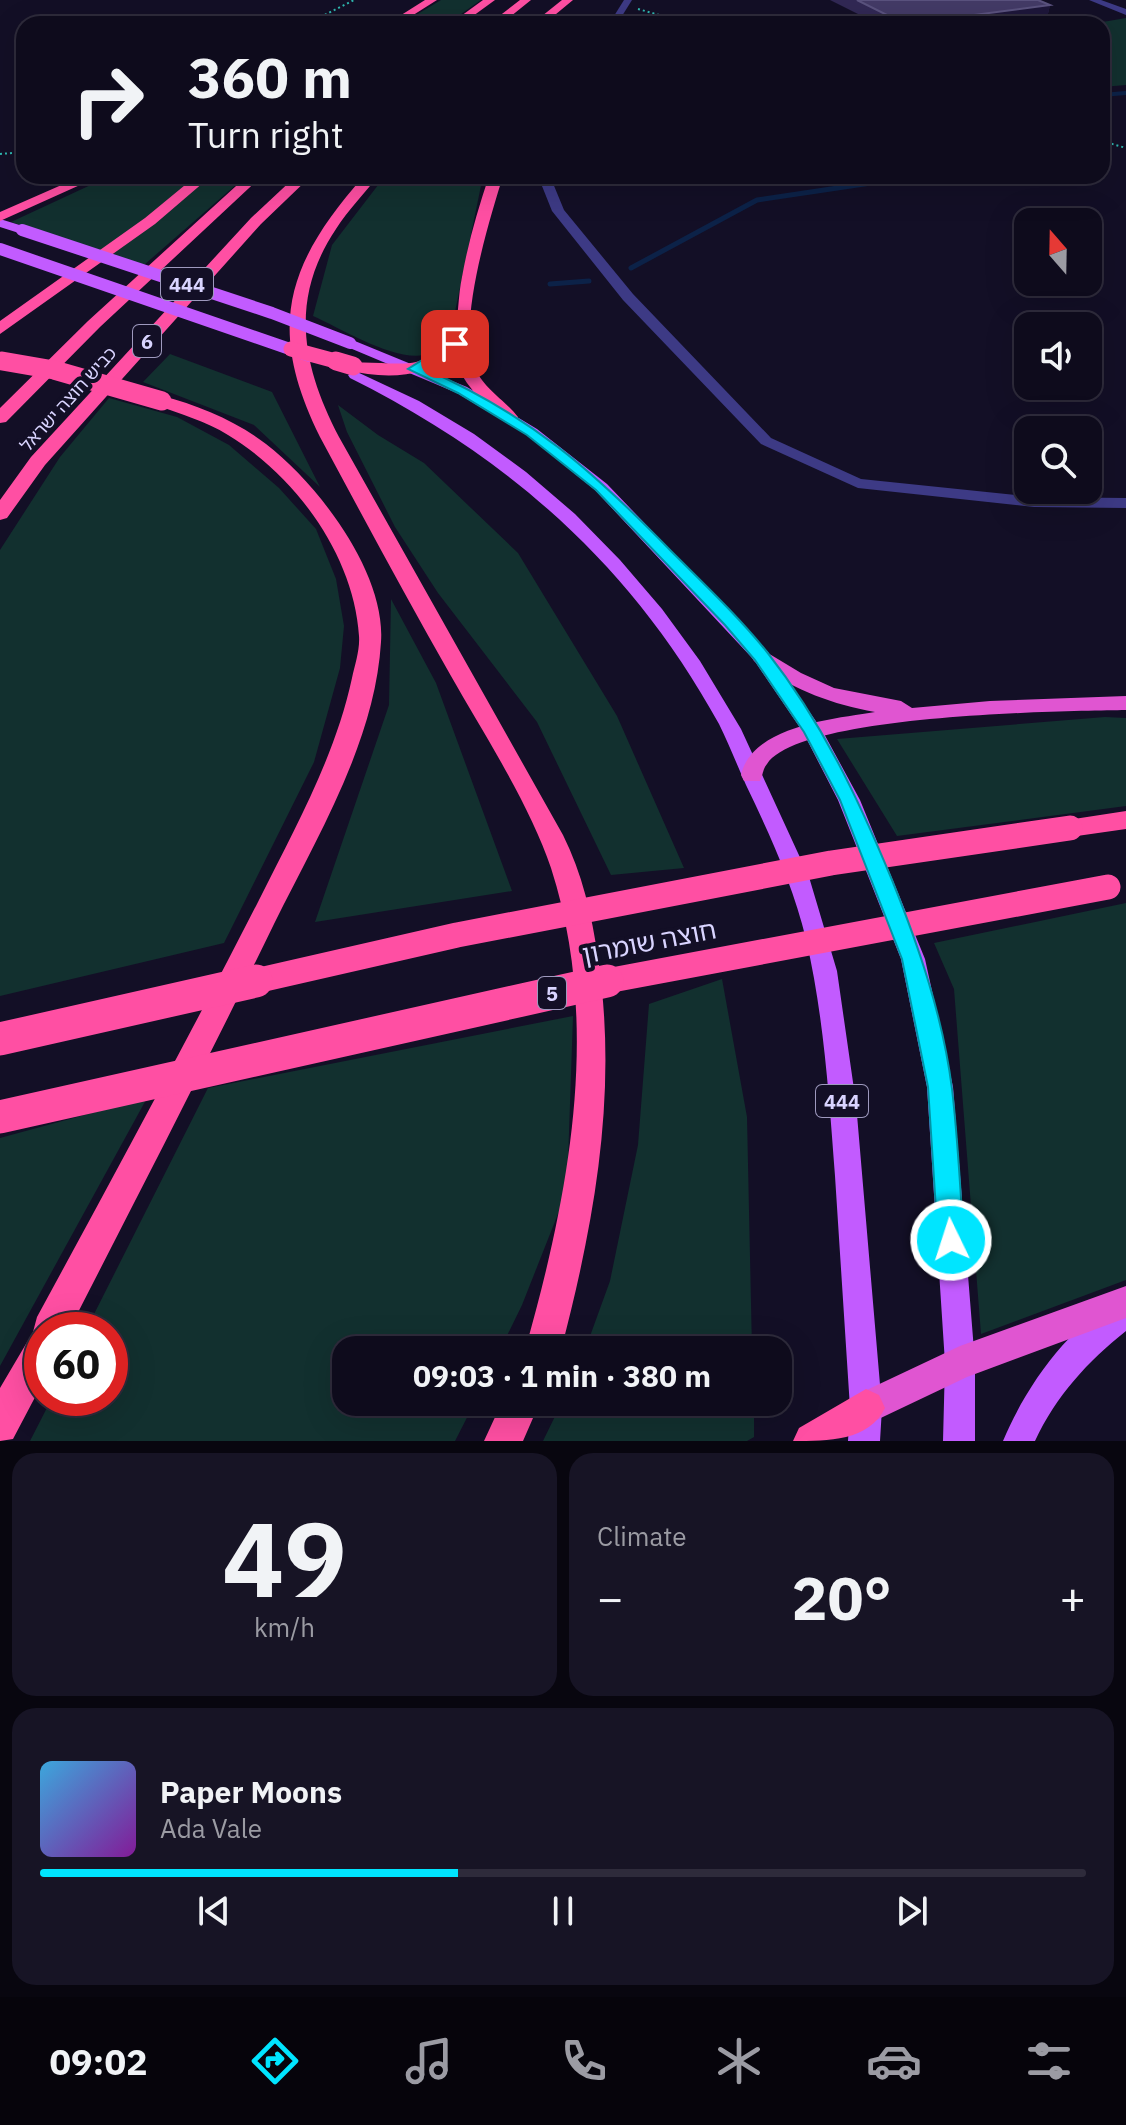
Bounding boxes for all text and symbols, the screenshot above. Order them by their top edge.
text: 360 m [188,41,352,113]
icon: right [56,48,160,152]
text: Turn right [188,111,344,158]
north arrow [1014,208,1102,296]
map controls [1014,208,1102,504]
road number: 444 [161,268,213,300]
pin [421,310,489,378]
button: sound [1014,312,1102,400]
icon: arrive [433,322,477,366]
road number: 6 [133,325,161,357]
street label: כביש חוצה ישראל [15,342,121,456]
button: search [1014,416,1102,504]
street label: חוצה שומרון [579,911,719,971]
road number: 5 [538,977,566,1009]
road number: 444 [816,1085,868,1117]
position arrow [909,1198,993,1282]
speed limit sign: 60 [24,1312,128,1416]
text: 09:03 · 1 min · 380 m [413,1356,711,1395]
text: 49 [222,1490,347,1626]
text: Climate [597,1519,687,1553]
text: 20° [791,1558,892,1637]
text: − [597,1569,623,1626]
text: + [1060,1569,1086,1626]
text: km/h [254,1610,315,1644]
text: Paper Moons [160,1772,342,1811]
text: Ada Vale [160,1811,262,1845]
icon: previous [192,1889,236,1933]
icon: pause [541,1889,585,1933]
icon: next [890,1889,934,1933]
icon: directions [247,2033,303,2089]
icon: music [401,2033,457,2089]
icon: phone [556,2033,612,2089]
icon: climate [711,2033,767,2089]
icon: car [866,2033,922,2089]
icon: filters [1021,2033,1077,2089]
text: 09:02 [49,2038,148,2085]

